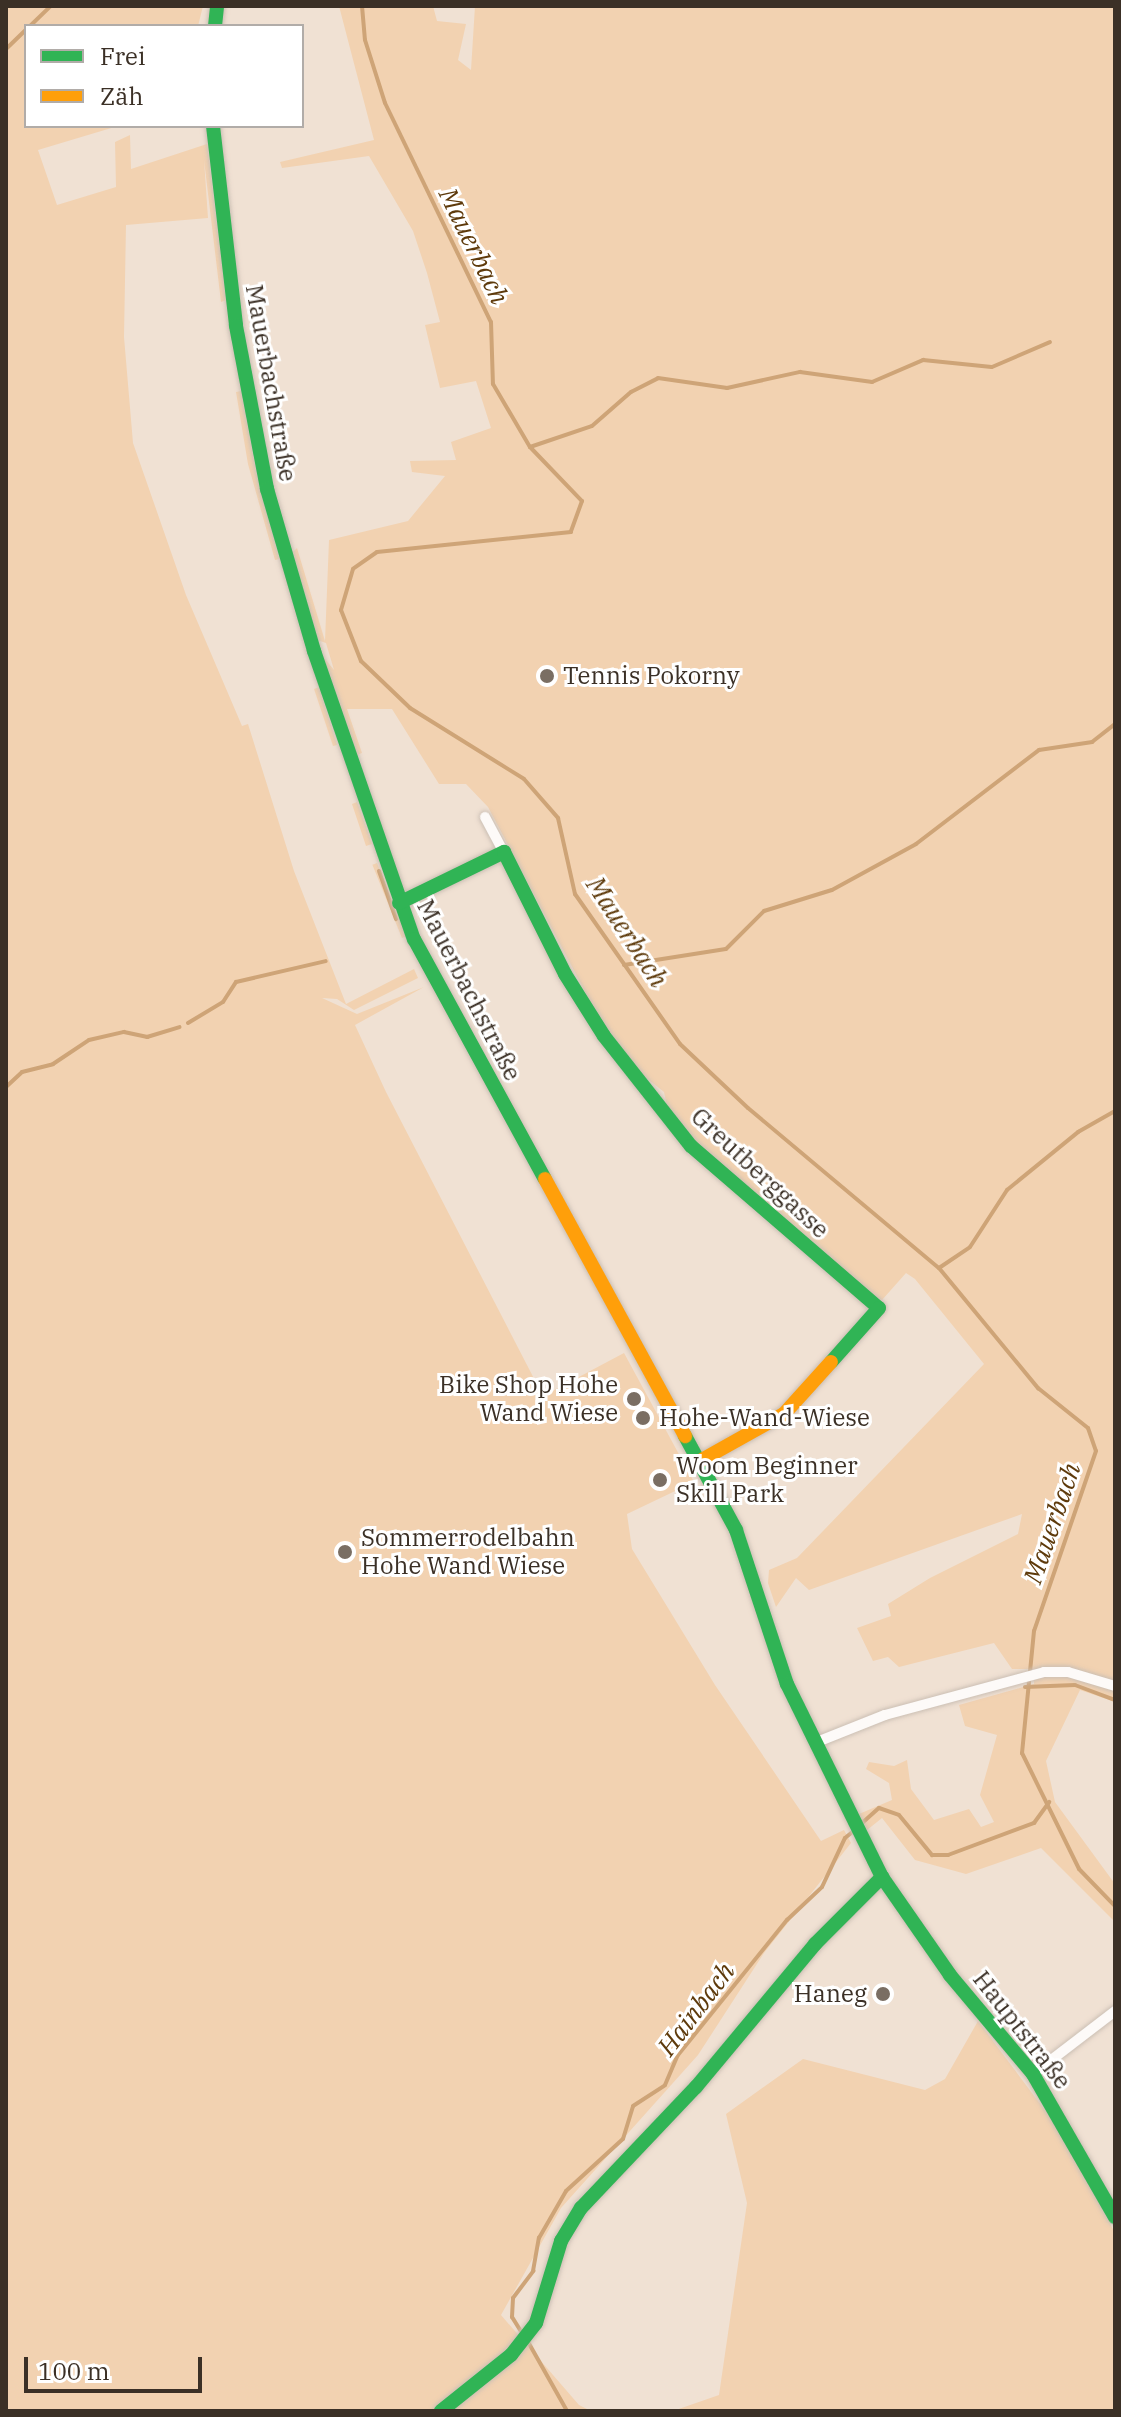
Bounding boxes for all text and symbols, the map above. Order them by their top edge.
legend [24,24,304,128]
text: Frei [100,40,145,72]
text: Zäh [100,80,143,112]
water label: Mauerbach [432,183,516,309]
street label: Mauerbachstraße [240,282,302,484]
place label: Tennis Pokorny [563,662,740,690]
marker: Tennis Pokorny [538,667,556,685]
water label: Mauerbach [580,871,674,993]
street label: Mauerbachstraße [411,895,527,1085]
street label: Greutberggasse [685,1102,835,1244]
place label: Bike Shop Hohe Wand Wiese [439,1371,618,1427]
marker: Bike Shop Hohe Wand Wiese [625,1390,643,1408]
place label: Hohe-Wand-Wiese [659,1404,870,1432]
marker: Hohe-Wand-Wiese [634,1409,652,1427]
place label: Woom Beginner Skill Park [676,1452,858,1508]
water label: Mauerbach [1017,1459,1087,1587]
marker: Woom Beginner Skill Park [651,1471,669,1489]
place label: Sommerrodelbahn Hohe Wand Wiese [361,1524,575,1580]
marker: Sommerrodelbahn Hohe Wand Wiese [336,1543,354,1561]
water label: Hainbach [651,1956,741,2062]
street label: Hauptstraße [967,1965,1077,2095]
place label: Haneg [794,1980,867,2008]
marker: Haneg [874,1985,892,2003]
scale bar [28,2341,206,2391]
text: 100 m [38,2355,110,2387]

